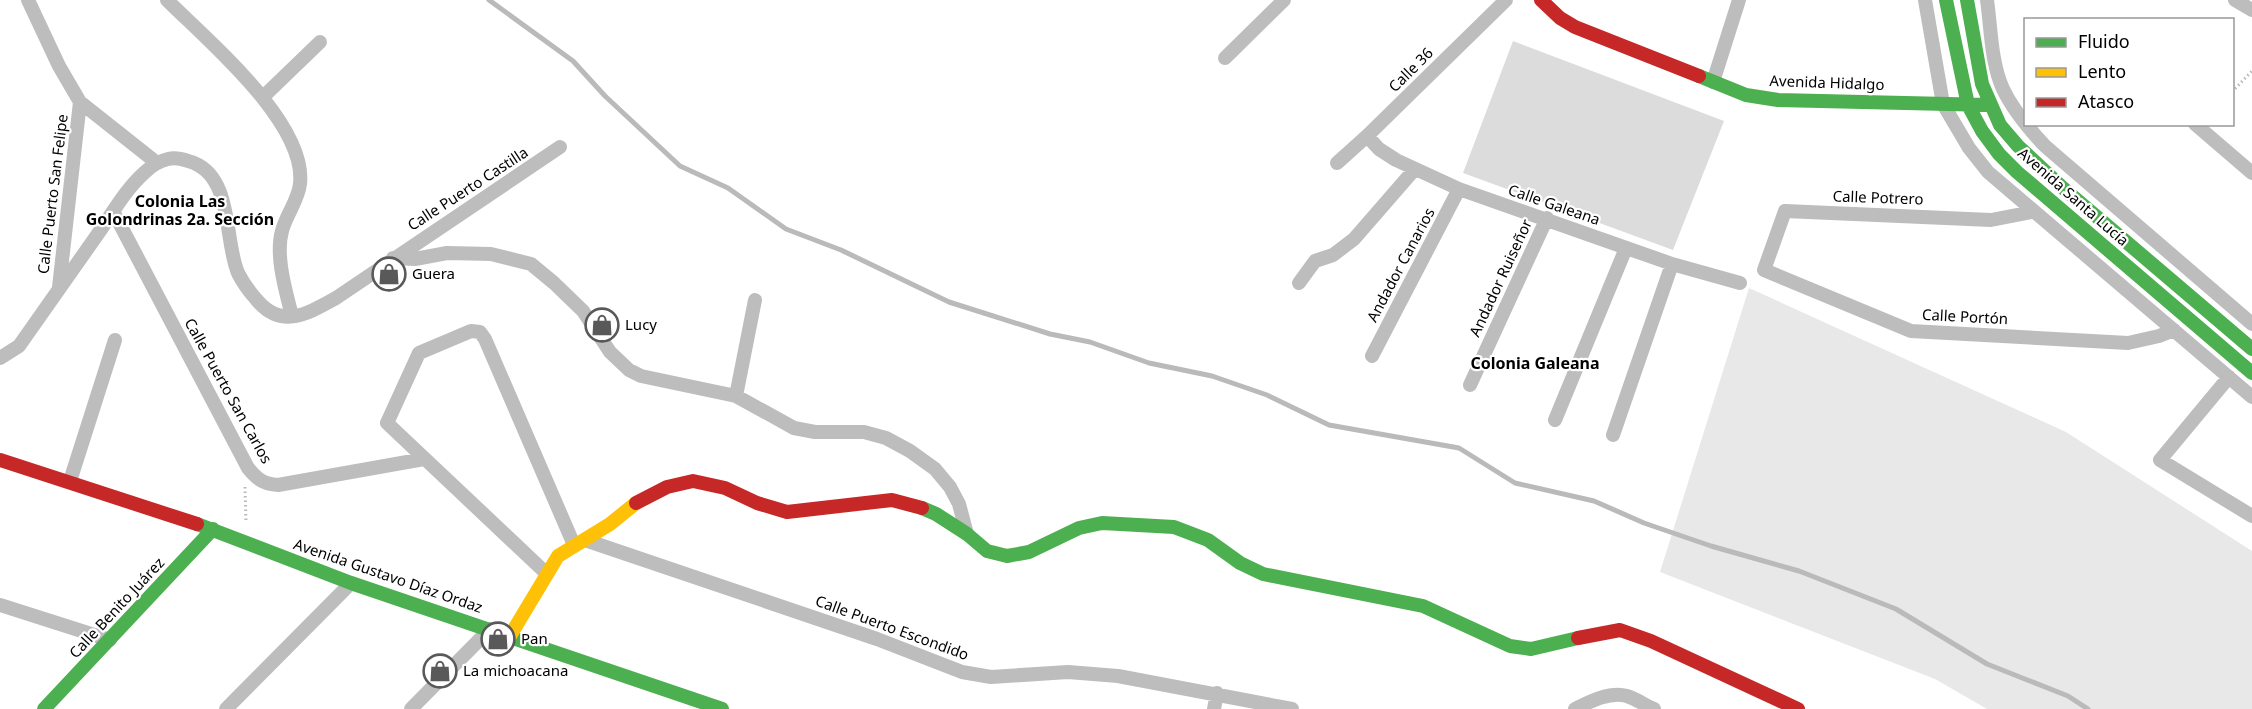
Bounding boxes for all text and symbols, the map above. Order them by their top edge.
legend [2024,18,2234,126]
text: Fluido [2078,29,2130,53]
street label: Calle 36 [1384,43,1437,96]
text: Lento [2078,59,2126,83]
street label: Avenida Hidalgo [1769,70,1885,94]
text: Atasco [2078,89,2134,113]
street label: Calle Puerto San Felipe [32,113,72,275]
street label: Calle Puerto Castilla [403,142,532,235]
street label: Avenida Santa Lucía [2014,143,2133,250]
street label: Calle Galeana [1506,179,1603,229]
street label: Calle Potrero [1832,185,1924,209]
district label: Colonia Las Golondrinas 2a. Sección [86,190,274,230]
street label: Andador Canarios [1362,204,1439,325]
street label: Andador Ruiseñor [1464,216,1536,340]
shop icon: Guera [371,256,407,292]
place label: Guera [412,263,455,283]
street label: Calle Portón [1922,304,2009,328]
shop icon: Lucy [584,307,620,343]
street label: Calle Puerto San Carlos [181,314,277,467]
place label: Lucy [625,314,657,334]
district label: Colonia Galeana [1470,352,1600,374]
street label: Avenida Gustavo Díaz Ordaz [291,533,485,617]
street label: Calle Benito Juárez [64,553,168,662]
street label: Calle Puerto Escondido [813,590,972,664]
shop icon: Pan [480,621,516,657]
place label: Pan [521,628,548,648]
shop icon: La michoacana [422,653,458,689]
place label: La michoacana [463,660,568,680]

